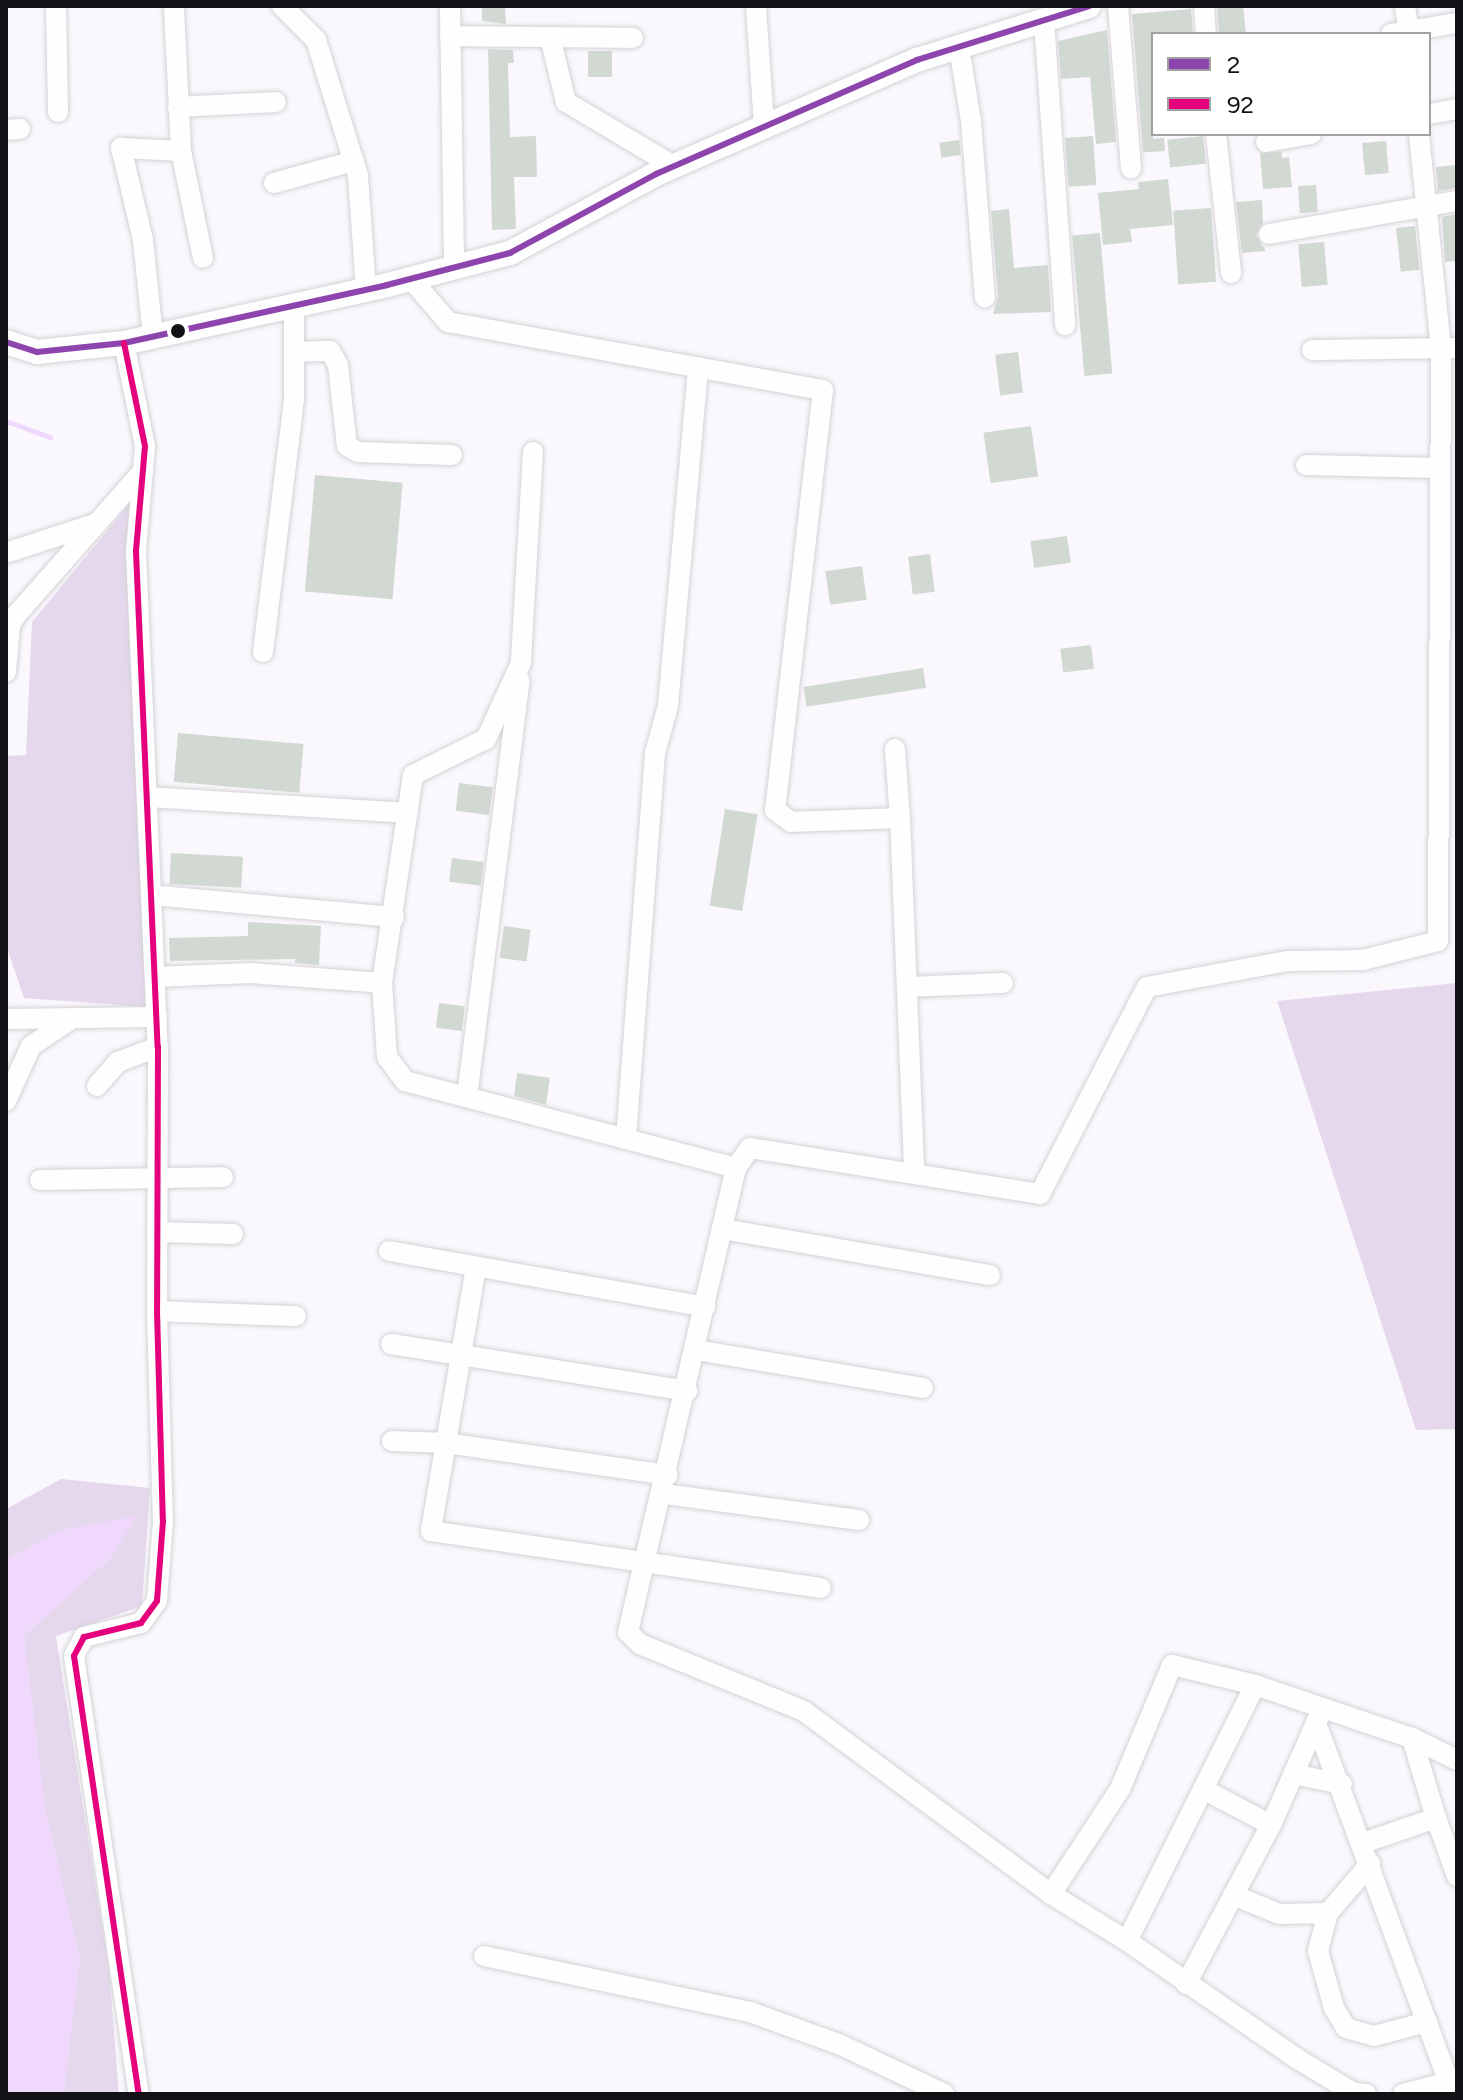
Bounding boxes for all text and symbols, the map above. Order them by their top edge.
legend [1151,32,1431,136]
text: 2 [1227,50,1240,79]
text: 92 [1227,90,1254,119]
unlabelled marker [170,323,186,339]

